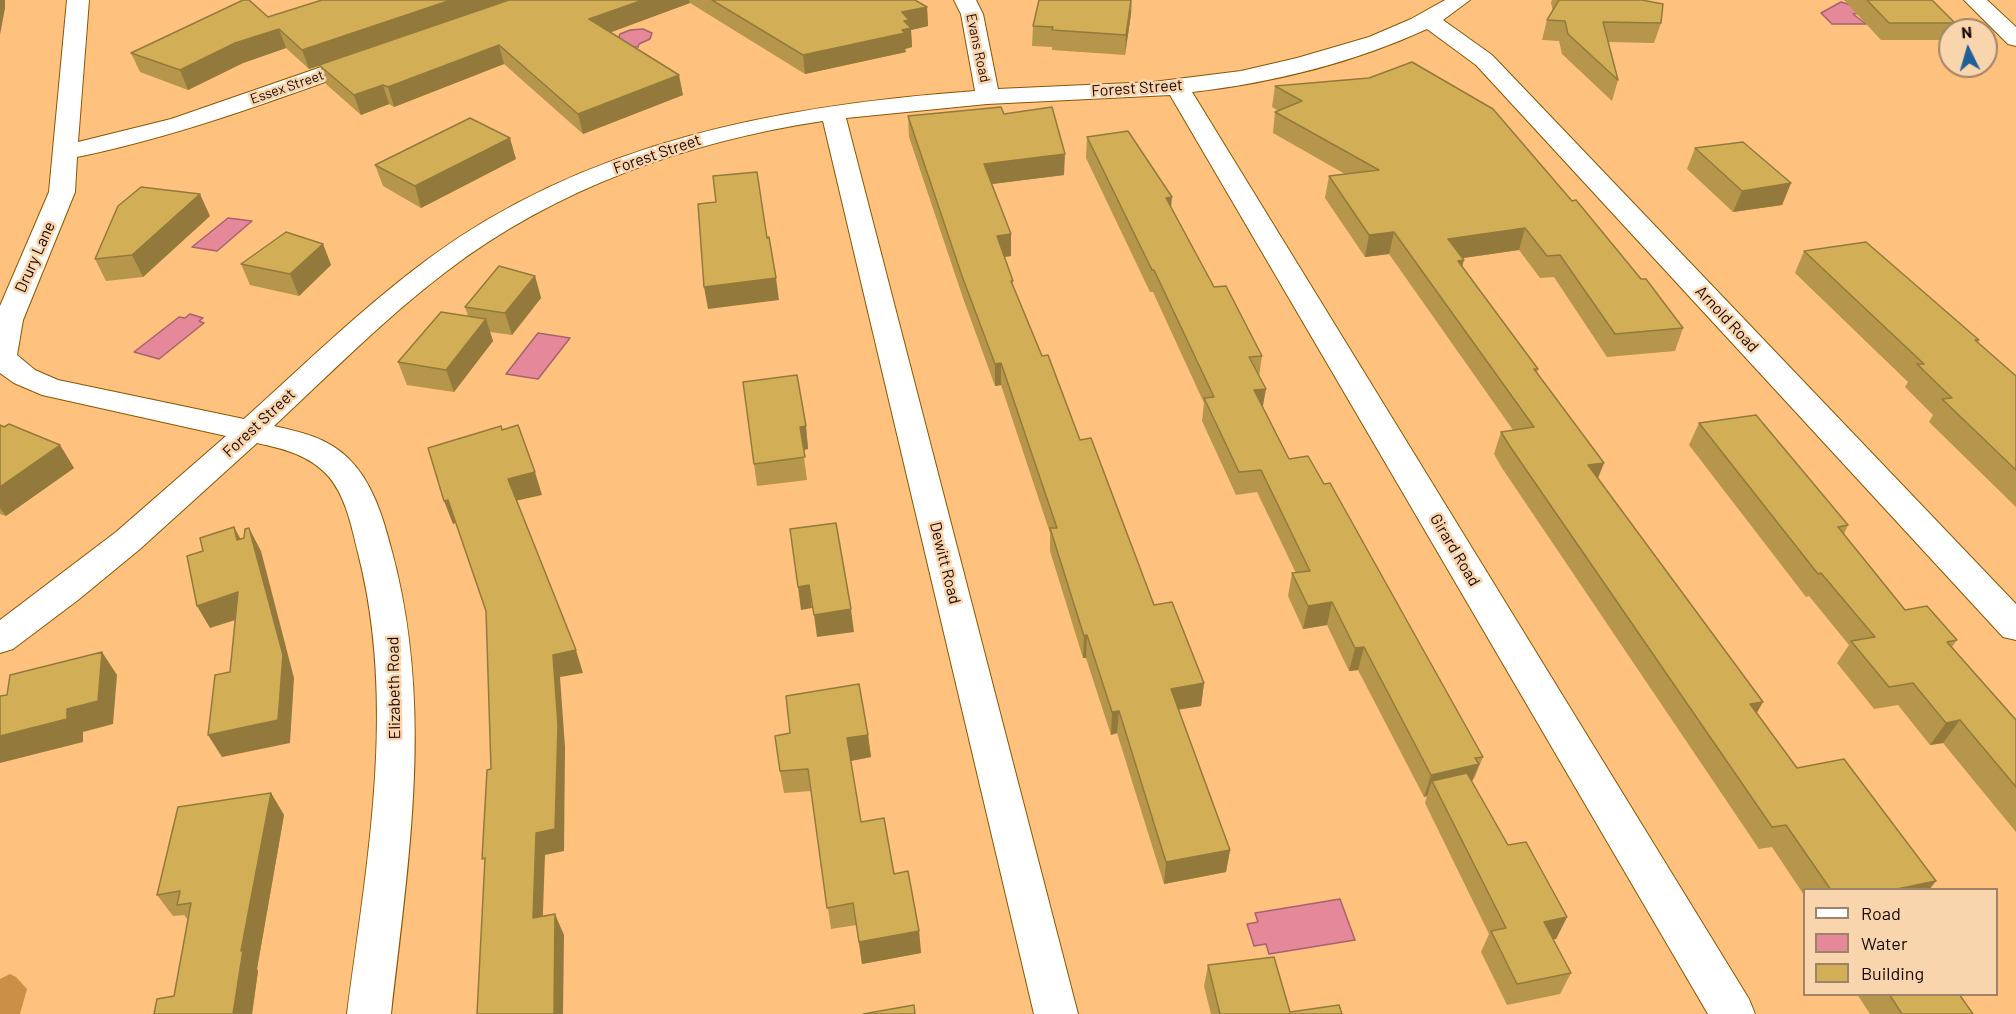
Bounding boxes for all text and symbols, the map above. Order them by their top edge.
street label: Evans Road [962,12,994,84]
north arrow [1938,18,1998,78]
text: N [1960,22,1973,41]
street label: Essex Street [248,67,326,107]
street label: Forest Street [1091,75,1183,101]
street label: Forest Street [611,130,703,178]
street label: Drury Lane [11,219,59,295]
street label: Arnold Road [1691,282,1763,356]
street label: Forest Street [219,385,299,461]
street label: Girard Road [1426,510,1484,590]
street label: Dewitt Road [926,520,964,606]
street label: Elizabeth Road [384,636,404,740]
legend [1803,888,1998,996]
text: Road [1861,902,1901,924]
text: Water [1861,932,1908,954]
text: Building [1861,962,1924,984]

